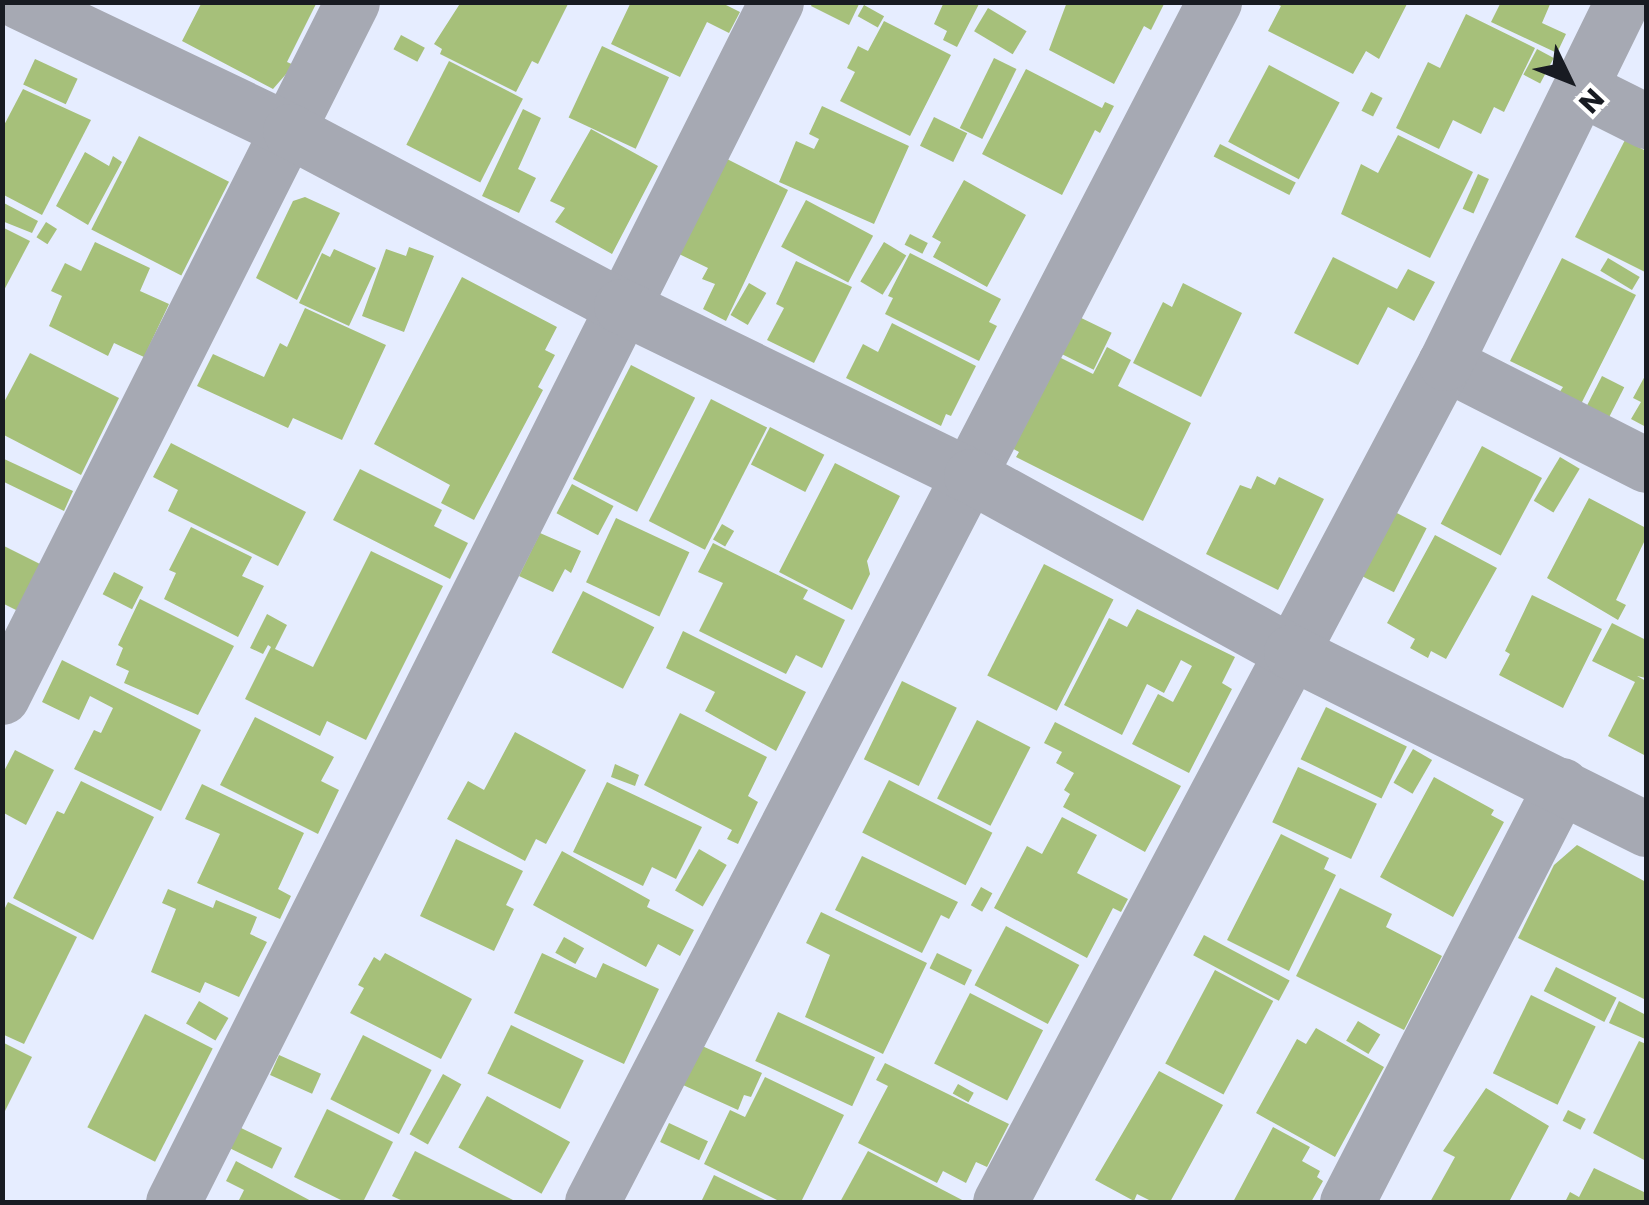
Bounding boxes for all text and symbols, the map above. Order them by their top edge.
north arrow [1519,30,1619,130]
text: N [1570,80,1613,122]

